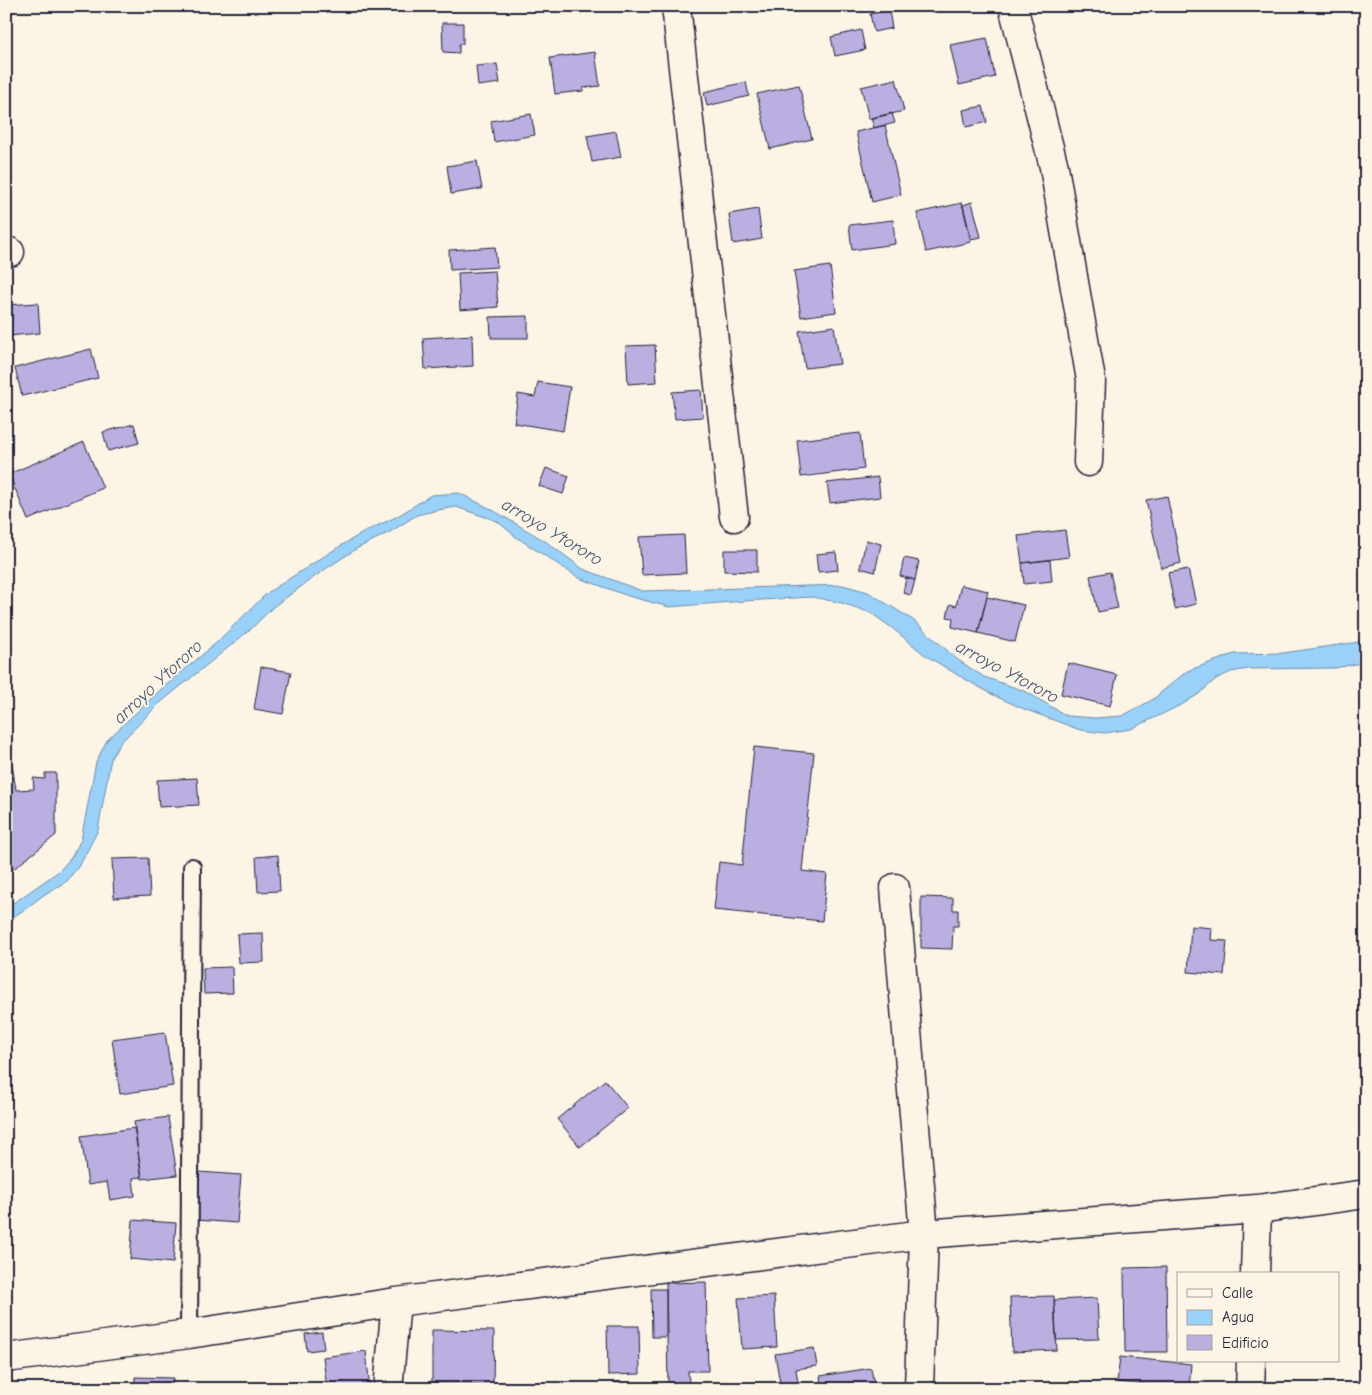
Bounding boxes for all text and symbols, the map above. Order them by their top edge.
water label: arroyo Ytororo [498,494,606,570]
water label: arroyo Ytororo [109,635,207,729]
water label: arroyo Ytororo [952,636,1062,708]
legend [1177,1272,1340,1362]
text: Calle [1222,1284,1254,1302]
text: Agua [1222,1308,1254,1326]
text: Edificio [1222,1334,1269,1352]

